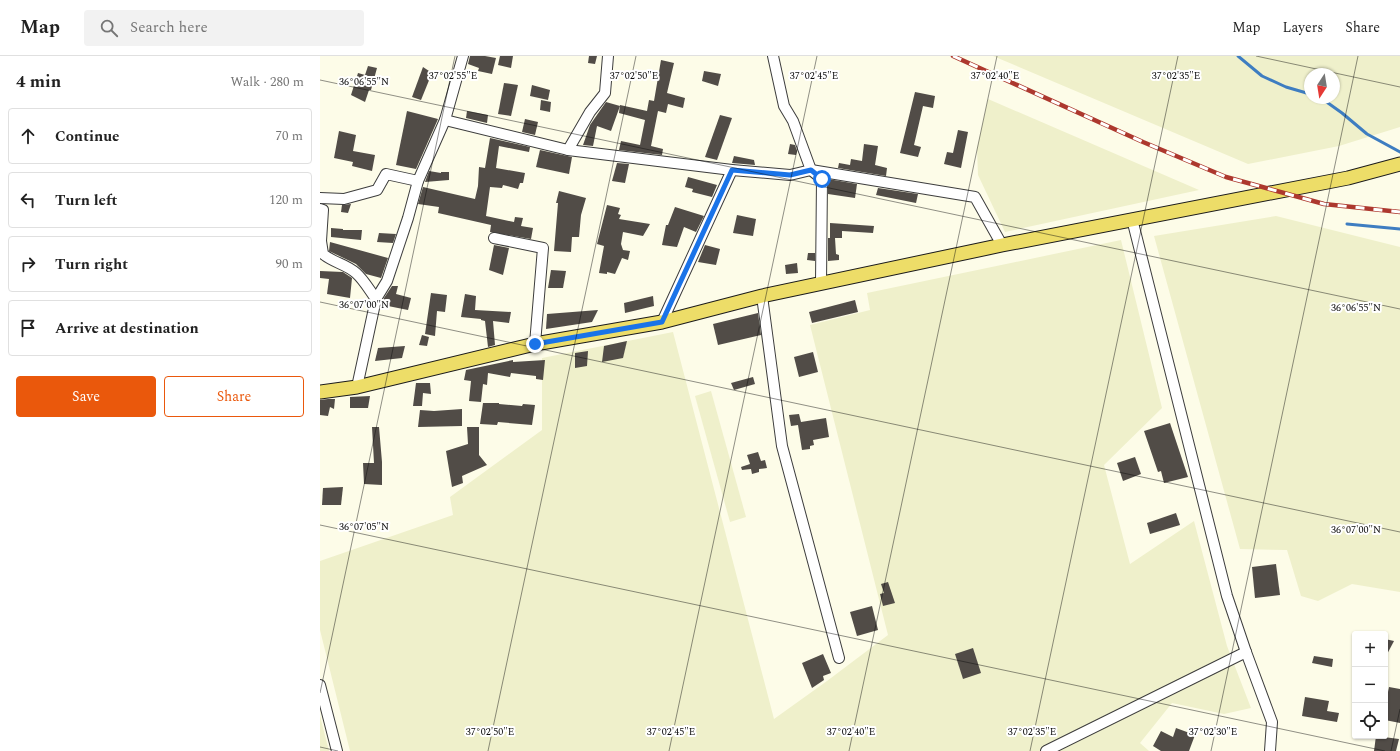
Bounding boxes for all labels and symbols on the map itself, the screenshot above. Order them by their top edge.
text: 37°02'55"E [429,68,477,84]
text: 37°02'50"E [610,68,658,84]
text: 37°02'45"E [790,68,838,84]
text: 37°02'40"E [971,68,1019,84]
text: 37°02'35"E [1152,68,1200,84]
north arrow [1304,68,1340,104]
text: 36°06'55"N [339,74,389,90]
route start [813,170,831,188]
text: 36°07'00"N [339,297,389,313]
text: 36°06'55"N [1331,300,1381,316]
route end [526,335,544,353]
text: 36°07'05"N [339,519,389,535]
text: 36°07'00"N [1331,522,1381,538]
text: 37°02'50"E [466,724,514,740]
text: 37°02'45"E [647,724,695,740]
text: 37°02'40"E [827,724,875,740]
text: 37°02'35"E [1008,724,1056,740]
text: 37°02'30"E [1189,724,1237,740]

